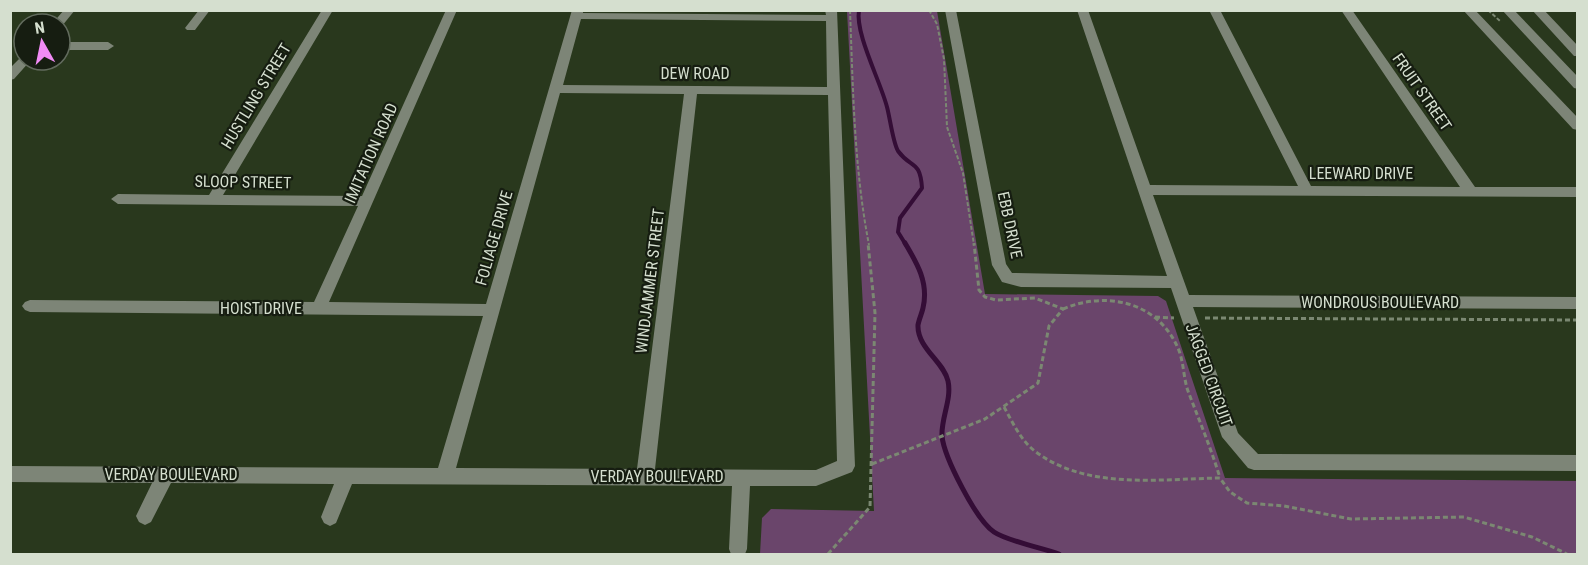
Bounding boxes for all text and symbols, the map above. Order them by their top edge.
north arrow [12,12,72,72]
text: N [33,18,46,38]
street label: HUSTLING STREET [217,40,295,152]
street label: FRUIT STREET [1388,50,1456,134]
street label: DEW ROAD [660,64,730,83]
street label: IMITATION ROAD [340,100,402,206]
street label: LEEWARD DRIVE [1309,164,1413,183]
street label: SLOOP STREET [194,172,292,192]
street label: FOLIAGE DRIVE [471,188,517,288]
street label: EBB DRIVE [994,190,1026,260]
street label: WINDJAMMER STREET [632,207,668,355]
street label: WONDROUS BOULEVARD [1301,293,1459,312]
street label: HOIST DRIVE [220,299,302,318]
street label: JAGGED CIRCUIT [1182,321,1236,429]
street label: VERDAY BOULEVARD [104,465,238,484]
street label: VERDAY BOULEVARD [590,467,724,486]

